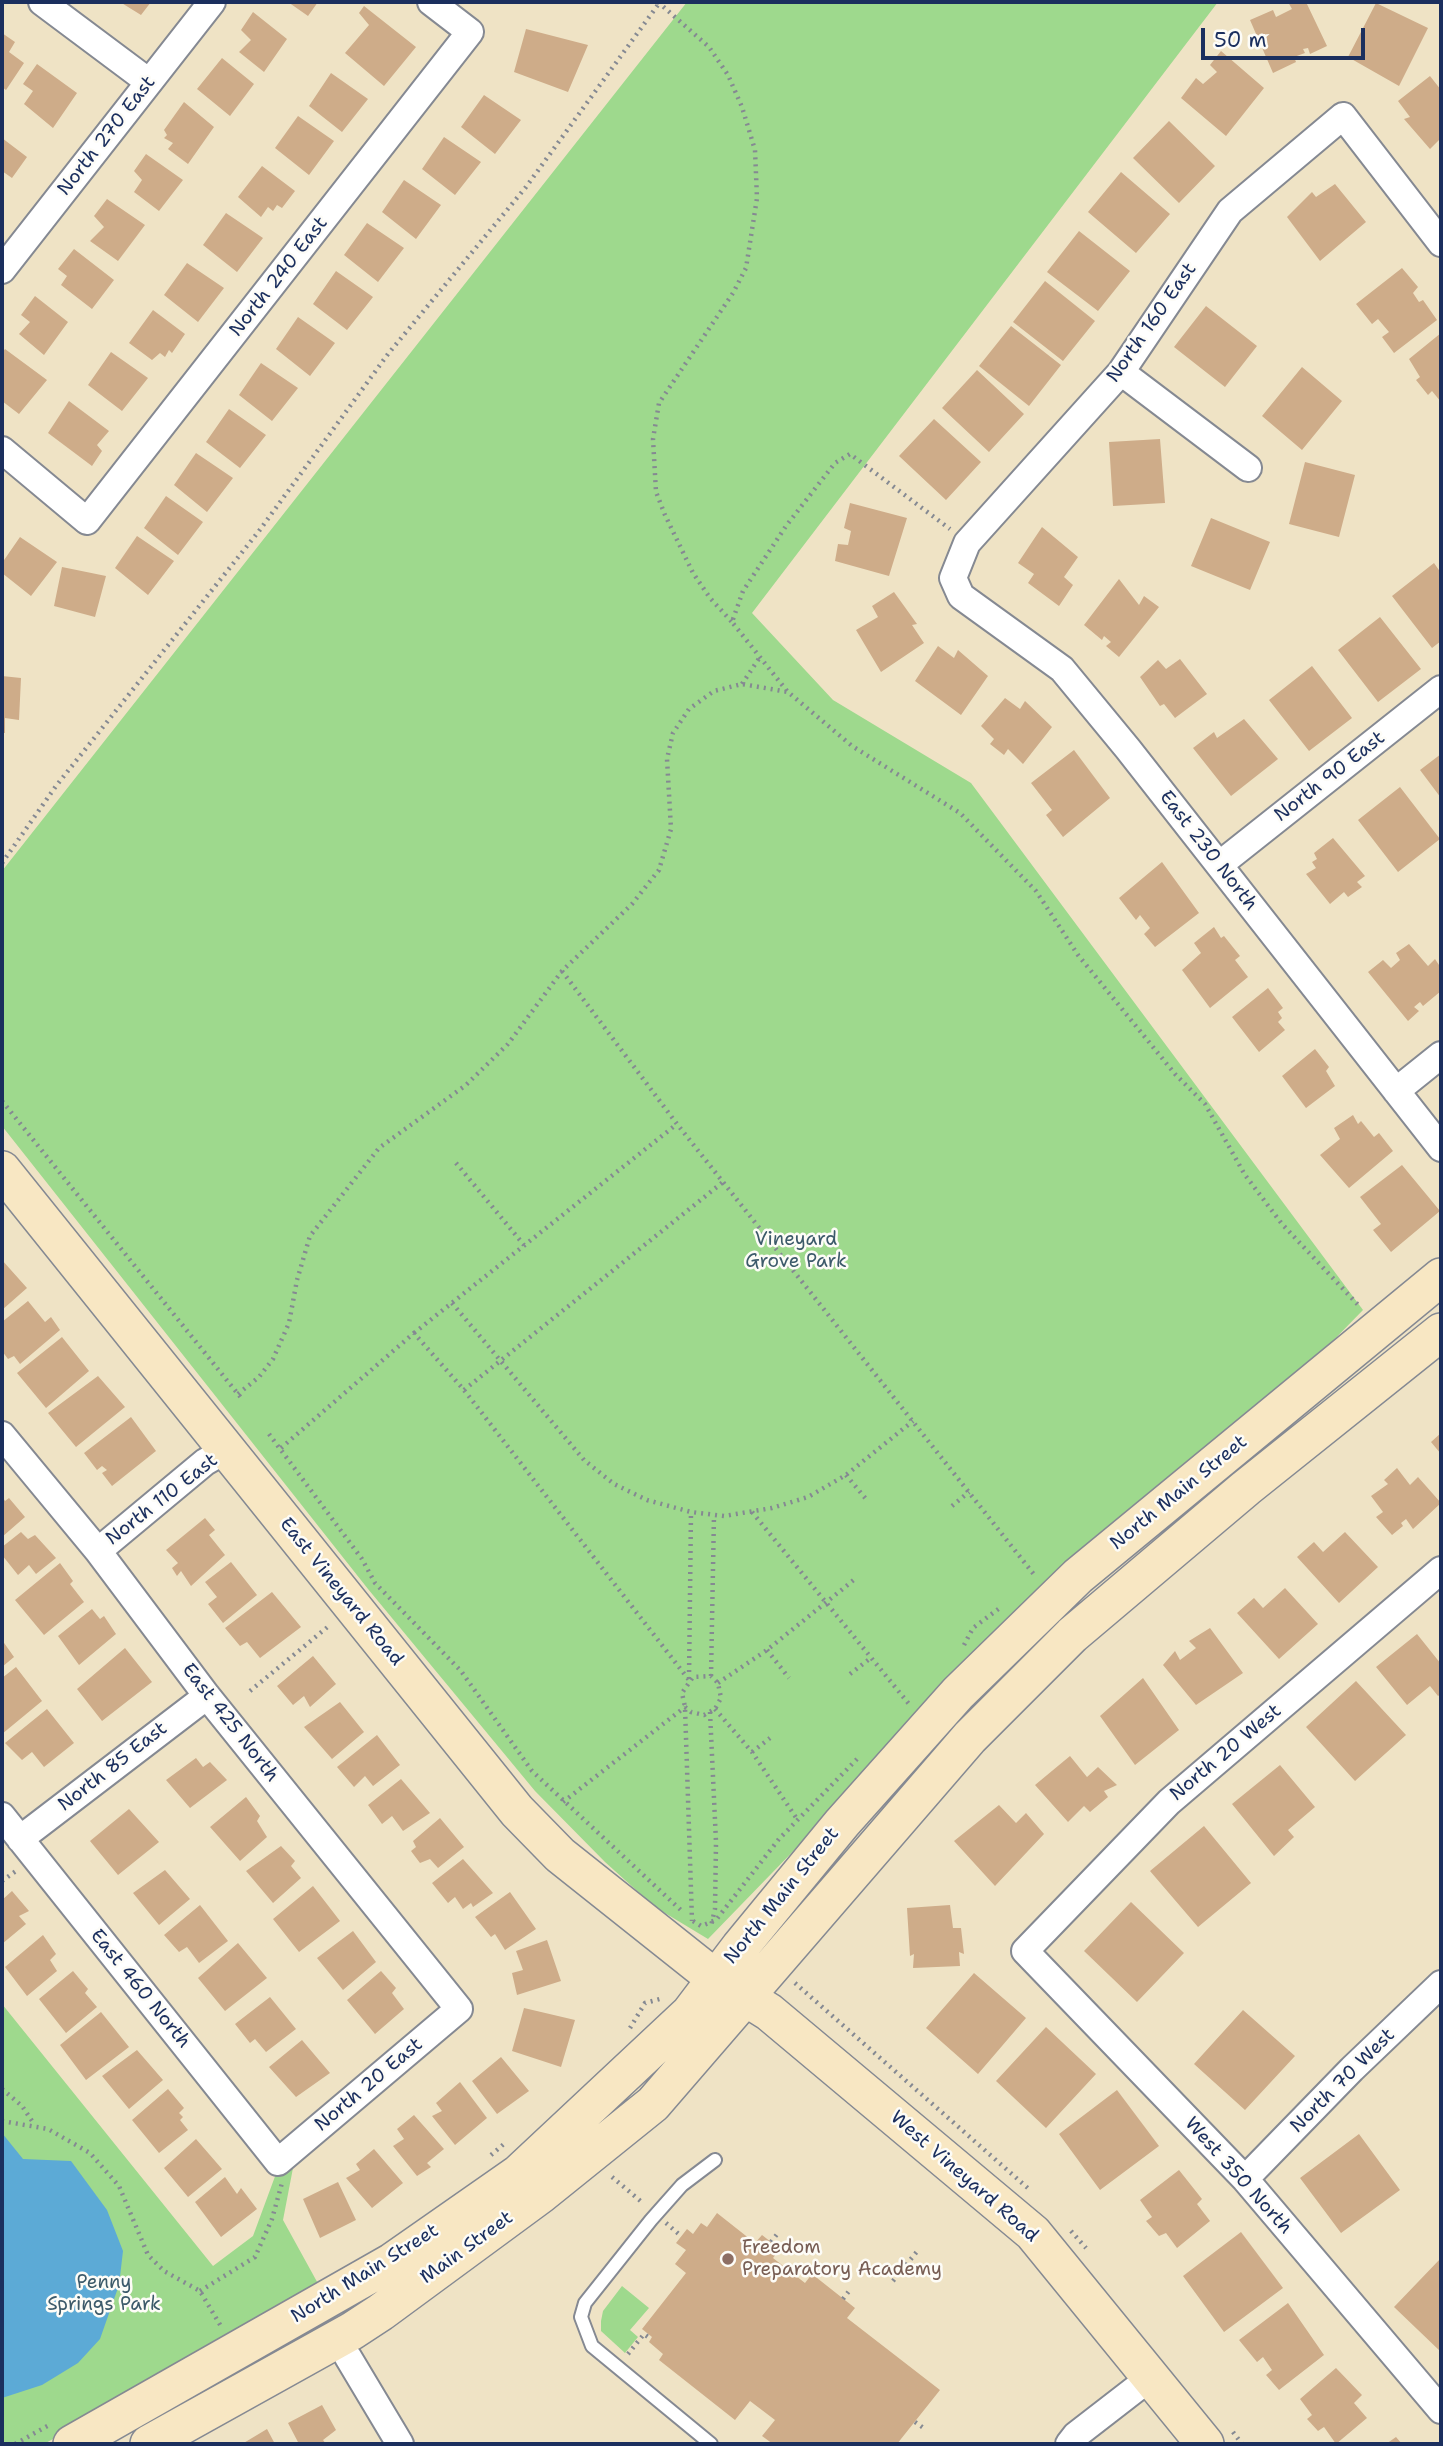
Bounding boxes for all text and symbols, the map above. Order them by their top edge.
scale bar [1205,14,1370,58]
text: 50 m [1214,26,1267,54]
street label: North 270 East [53,72,161,200]
street label: North 240 East [225,212,333,342]
street label: North 160 East [1102,259,1202,387]
street label: North 90 East [1270,727,1390,827]
street label: East 230 North [1154,786,1262,916]
park label: Vineyard Grove Park [745,1229,847,1273]
street label: North Main Street [1106,1431,1252,1555]
street label: North 110 East [102,1449,222,1551]
street label: East Vineyard Road [274,1513,408,1671]
street label: East 425 North [177,1659,283,1787]
street label: North 20 West [1166,1700,1286,1806]
street label: North 85 East [54,1717,172,1817]
street label: North Main Street [720,1823,844,1969]
street label: East 460 North [85,1925,195,2053]
street label: North 70 West [1286,2024,1400,2138]
street label: North 20 East [311,2033,427,2137]
street label: West Vineyard Road [885,2107,1043,2247]
street label: West 350 North [1179,2113,1297,2239]
street label: Main Street [416,2207,518,2289]
street label: North Main Street [287,2219,443,2329]
place label: Freedom Preparatory Academy [742,2237,942,2281]
marker: Freedom Preparatory Academy [720,2251,736,2267]
park label: Penny Springs Park [47,2272,161,2316]

